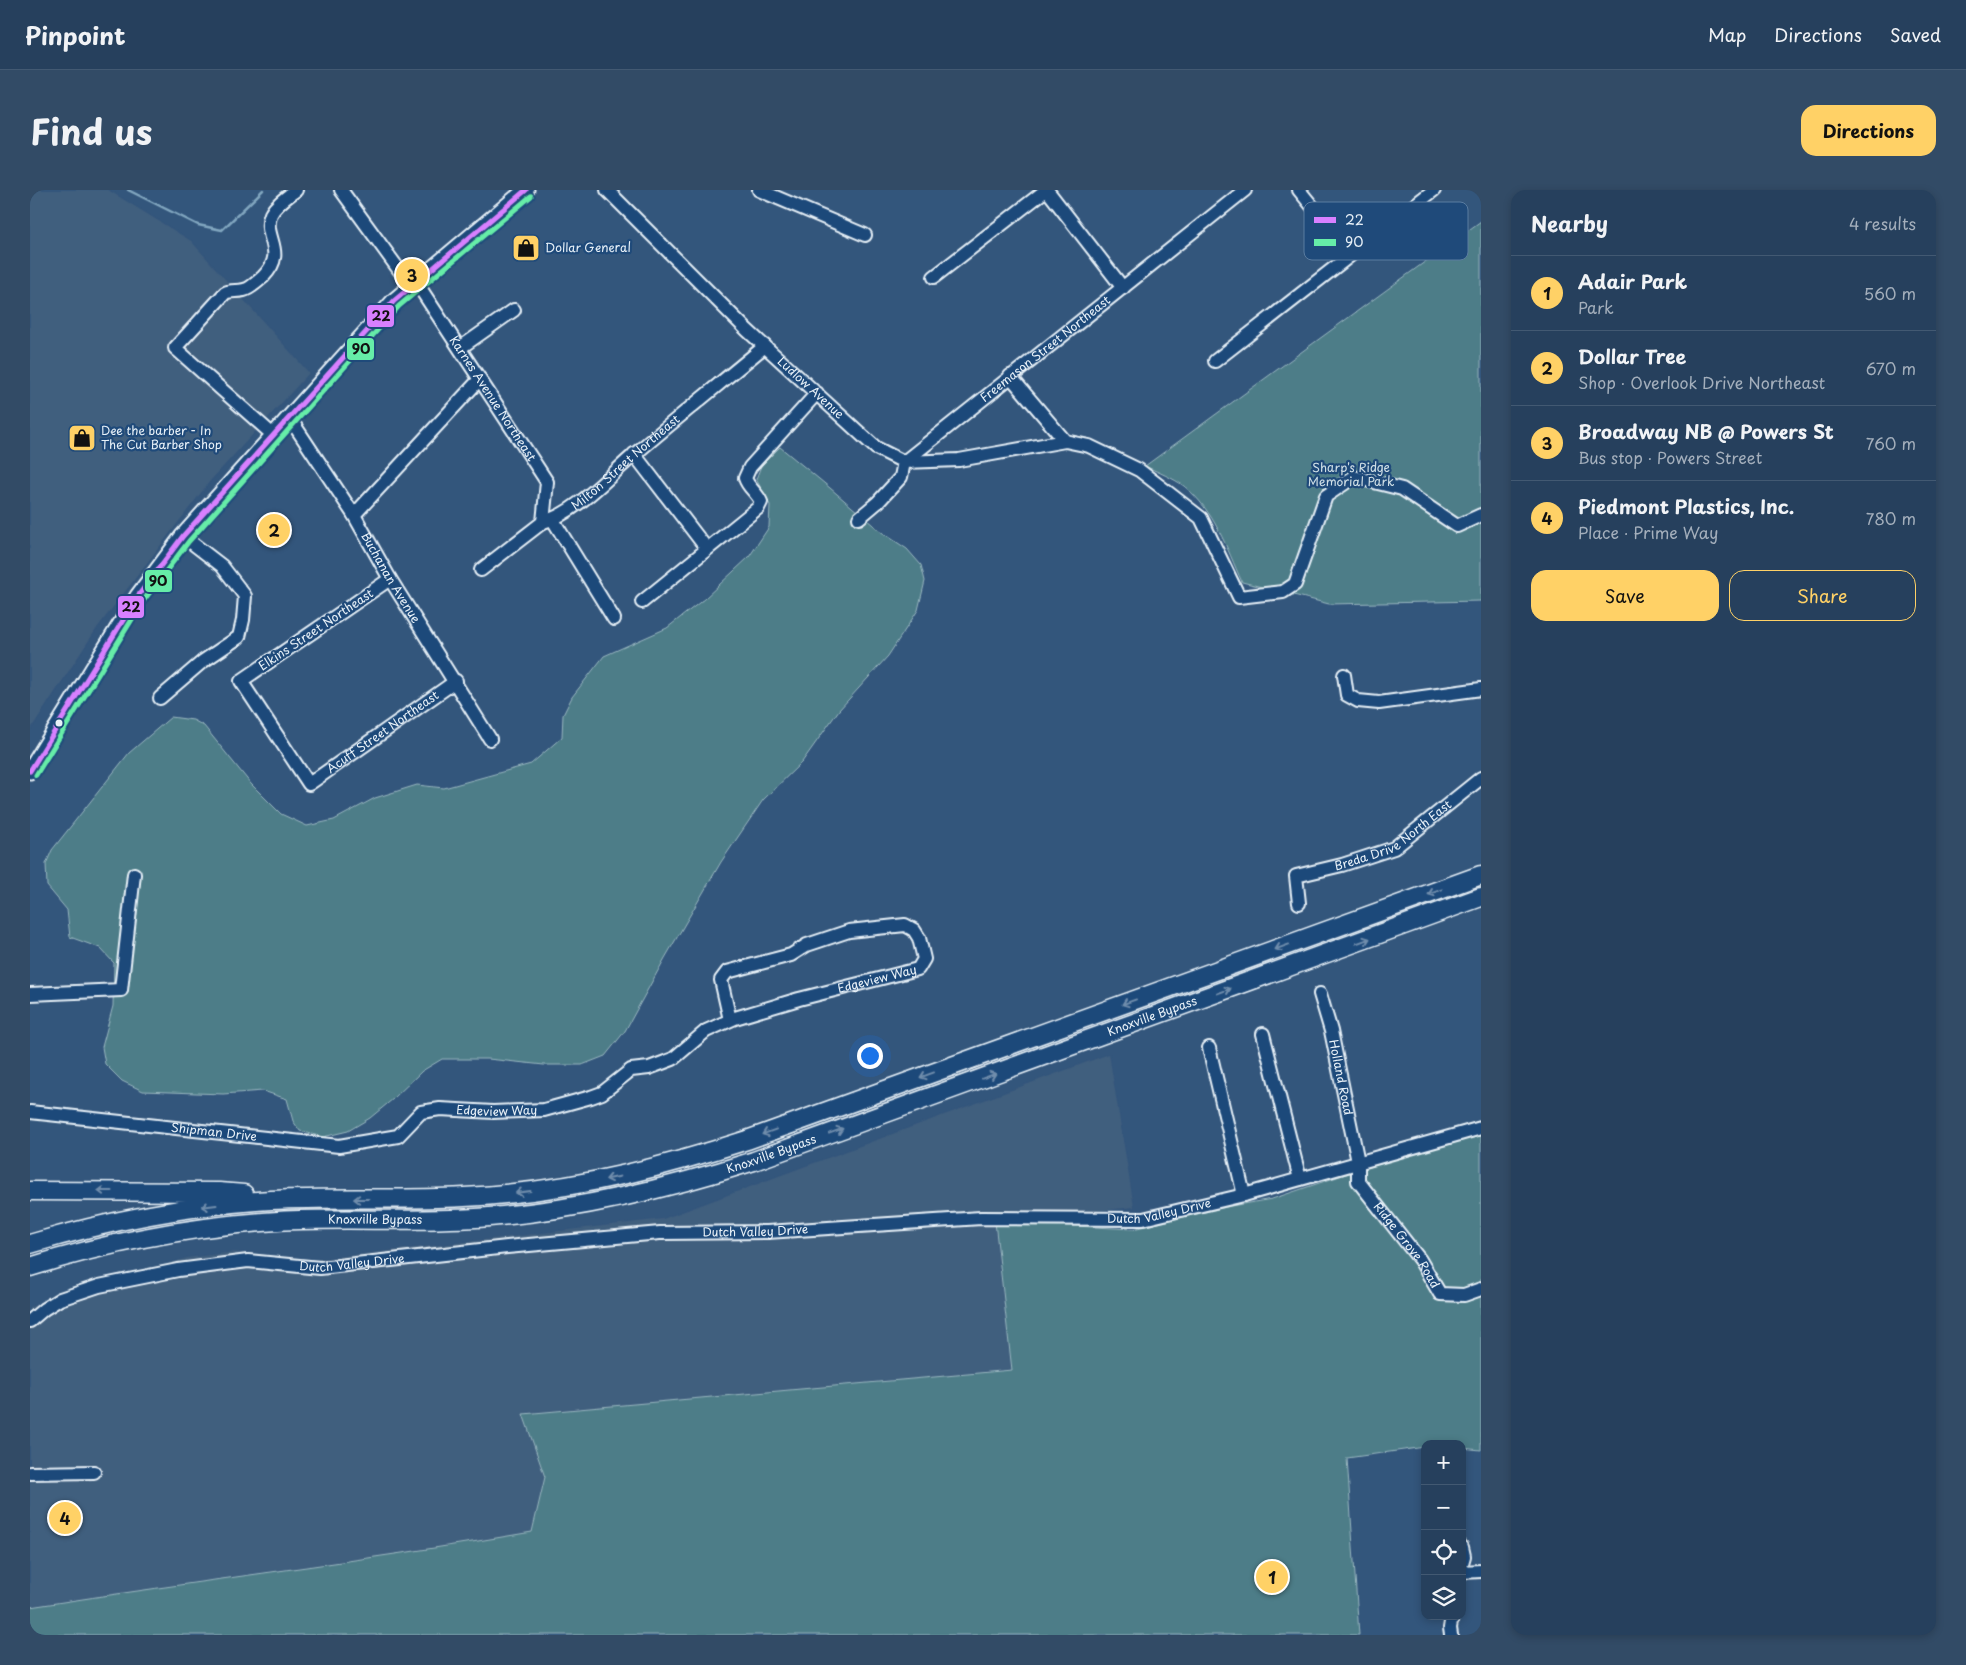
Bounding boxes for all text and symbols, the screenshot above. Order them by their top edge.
text: Pinpoint [25,17,126,53]
text: Map [1708,21,1746,48]
text: Directions [1774,21,1862,48]
text: Saved [1890,21,1941,48]
text: Find us [30,104,152,157]
button: Directions [1801,105,1936,156]
legend [1304,202,1468,260]
text: Nearby [1531,207,1608,239]
text: 22 [1345,209,1364,230]
text: 4 results [1849,211,1916,235]
text: 90 [1345,231,1363,252]
shop icon: Dollar General [511,233,541,263]
place label: Dollar General [545,238,631,256]
pin: 3 [396,256,428,294]
text: Adair Park [1578,267,1687,295]
text: 1 [1543,281,1551,305]
text: 560 m [1864,281,1916,305]
street label: Freemason Street Northeast [976,291,1114,406]
text: Park [1578,295,1614,319]
line badge: 22 [366,304,395,328]
text: 22 [371,305,391,326]
street label: Karnes Avenue Northeast [446,332,541,465]
line badge: 90 [346,337,375,361]
text: 90 [352,338,370,359]
text: Dollar Tree [1578,342,1686,370]
street label: Ludlow Avenue [774,352,849,423]
text: 2 [1541,356,1553,380]
text: 670 m [1866,356,1916,380]
text: Shop · Overlook Drive Northeast [1578,370,1825,394]
street label: Milton Street Northeast [567,410,683,514]
text: Broadway NB @ Powers St [1578,417,1834,445]
place label: Dee the barber - In The Cut Barber Shop [101,421,222,453]
shop icon: Dee the barber - In The Cut Barber Shop [67,423,97,453]
text: 3 [1542,431,1552,455]
text: 760 m [1866,431,1916,455]
text: Bus stop · Powers Street [1578,445,1762,469]
park label: Sharp's Ridge Memorial Park [1308,458,1394,490]
text: Piedmont Plastics, Inc. [1578,492,1794,520]
text: 4 [1542,506,1552,530]
text: 780 m [1866,506,1916,530]
pin: 2 [258,511,290,549]
text: Place · Prime Way [1578,520,1718,544]
street label: Buchanan Avenue [357,528,425,626]
line badge: 90 [144,569,173,593]
text: 90 [149,570,167,591]
button: Save [1531,570,1719,621]
button: Share [1729,570,1916,621]
street label: Elkins Street Northeast [254,584,377,674]
line badge: 22 [117,595,145,619]
text: 22 [121,596,141,617]
street label: Acuff Street Northeast [322,686,442,777]
unlabelled marker [54,718,64,728]
street label: Breda Drive North East [1333,795,1455,874]
one-way arrow [1428,888,1443,897]
one-way arrow [1355,936,1370,945]
one-way arrow [1275,943,1291,952]
street label: Edgeview Way [835,960,919,997]
one-way arrow [1216,986,1231,995]
street label: Knoxville Bypass [1104,991,1199,1040]
one-way arrow [1122,998,1138,1007]
street label: Holland Road [1325,1038,1358,1117]
your location [857,1043,883,1069]
one-way arrow [920,1071,936,1081]
one-way arrow [981,1071,996,1080]
street label: Edgeview Way [456,1100,538,1120]
street label: Shipman Drive [170,1118,258,1145]
one-way arrow [828,1126,843,1135]
one-way arrow [762,1128,777,1137]
street label: Knoxville Bypass [724,1129,819,1177]
one-way arrow [606,1174,622,1183]
one-way arrow [97,1186,114,1196]
one-way arrow [515,1187,531,1197]
street label: Dutch Valley Drive [1107,1193,1213,1227]
one-way arrow [353,1194,370,1204]
street label: Ridge Grove Road [1370,1198,1445,1291]
one-way arrow [201,1201,217,1211]
street label: Knoxville Bypass [328,1210,423,1228]
street label: Dutch Valley Drive [702,1219,809,1241]
street label: Dutch Valley Drive [299,1249,405,1276]
map controls [1421,1440,1466,1620]
button: + [1421,1440,1466,1485]
button: − [1421,1485,1466,1530]
pin: 4 [49,1499,81,1537]
button: locate [1421,1530,1466,1575]
pin: 1 [1256,1558,1288,1596]
button: layers [1421,1575,1466,1620]

